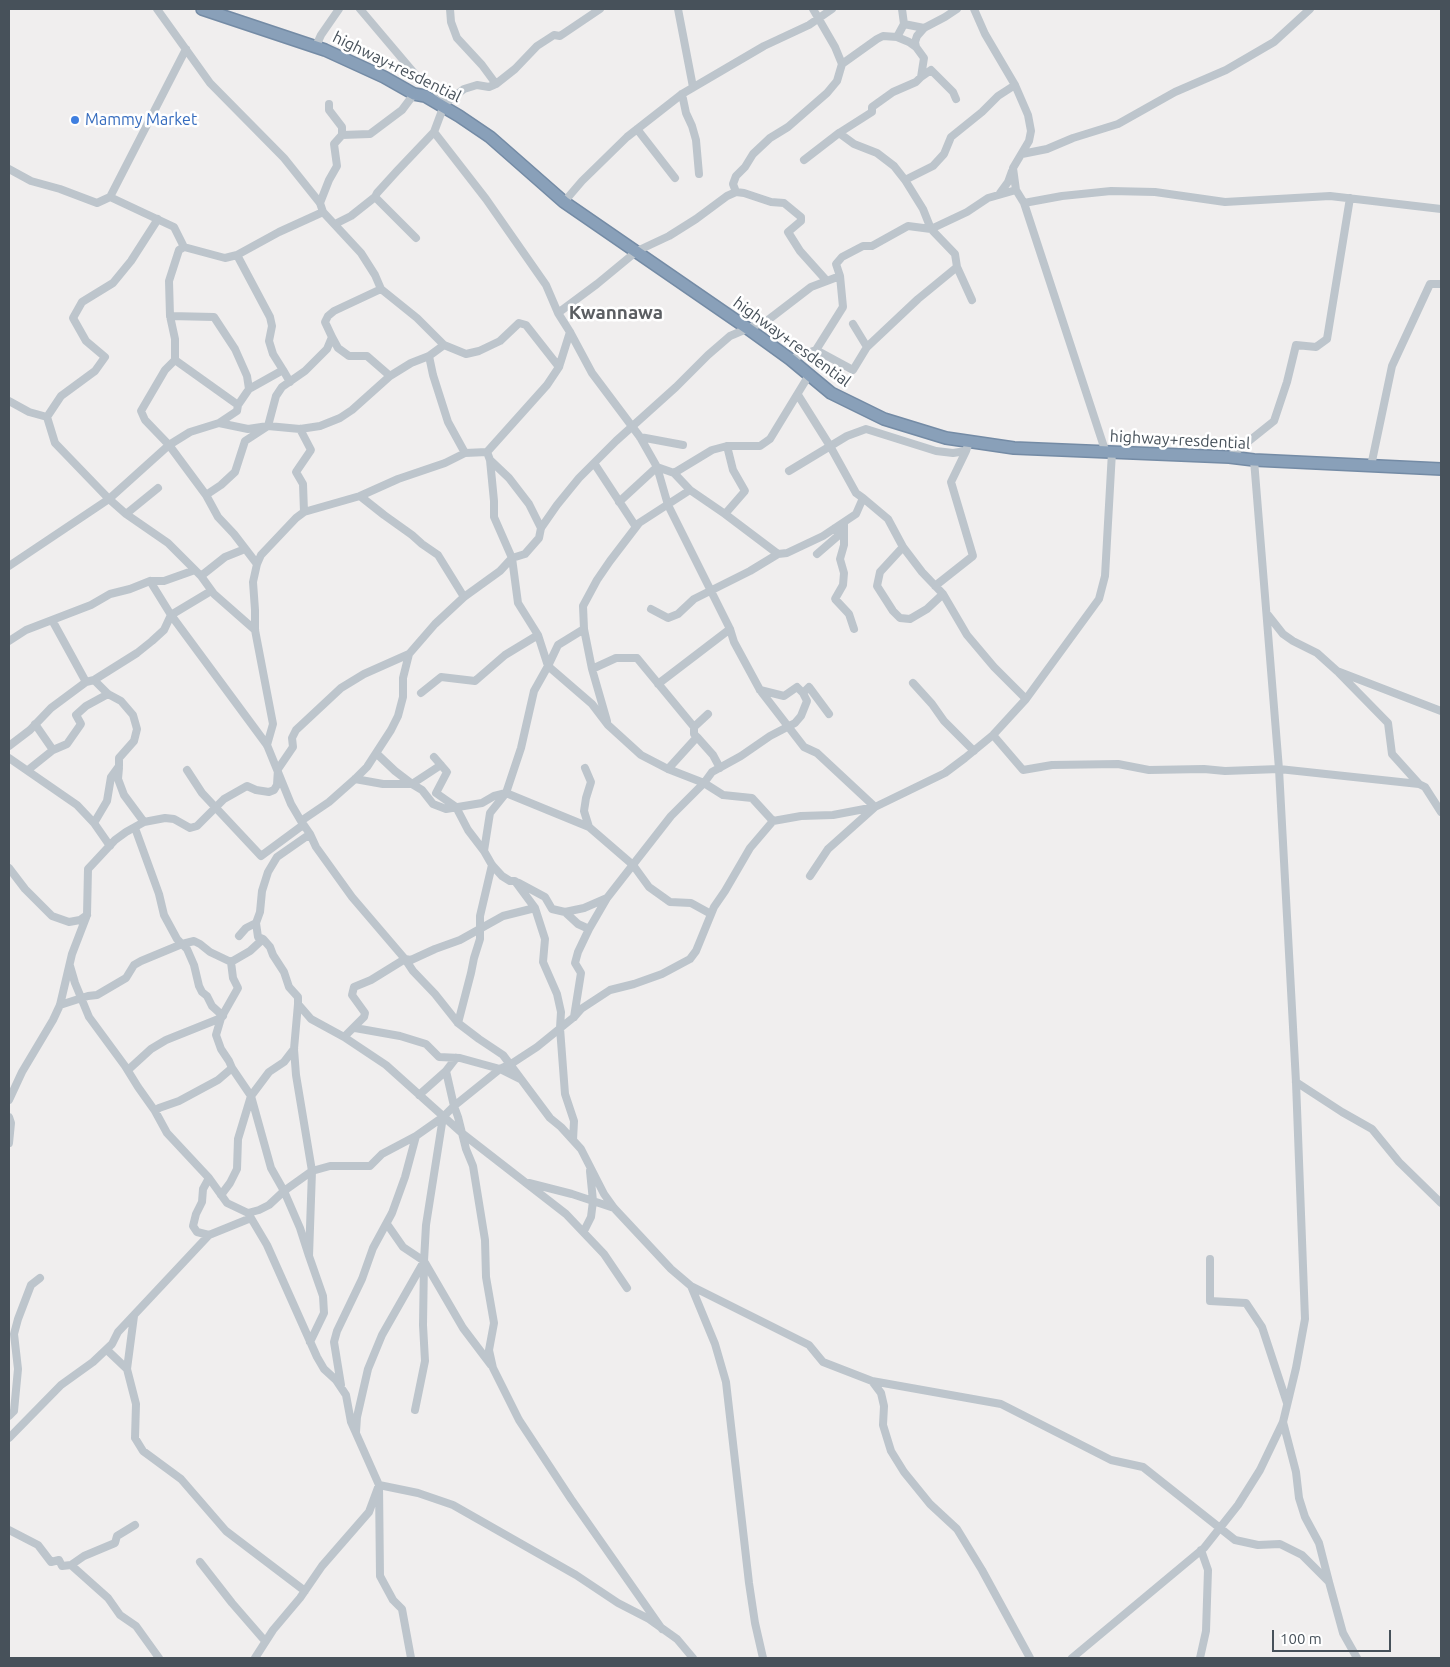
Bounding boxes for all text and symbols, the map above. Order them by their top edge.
street label: highway+resdential [330,28,464,106]
place label: Mammy Market [85,110,197,130]
marker: Mammy Market [69,114,81,126]
street label: highway+resdential [730,293,854,391]
district label: Kwannawa [569,302,663,324]
street label: highway+resdential [1109,427,1251,453]
scale bar [1275,1620,1394,1652]
text: 100 m [1280,1630,1322,1647]

